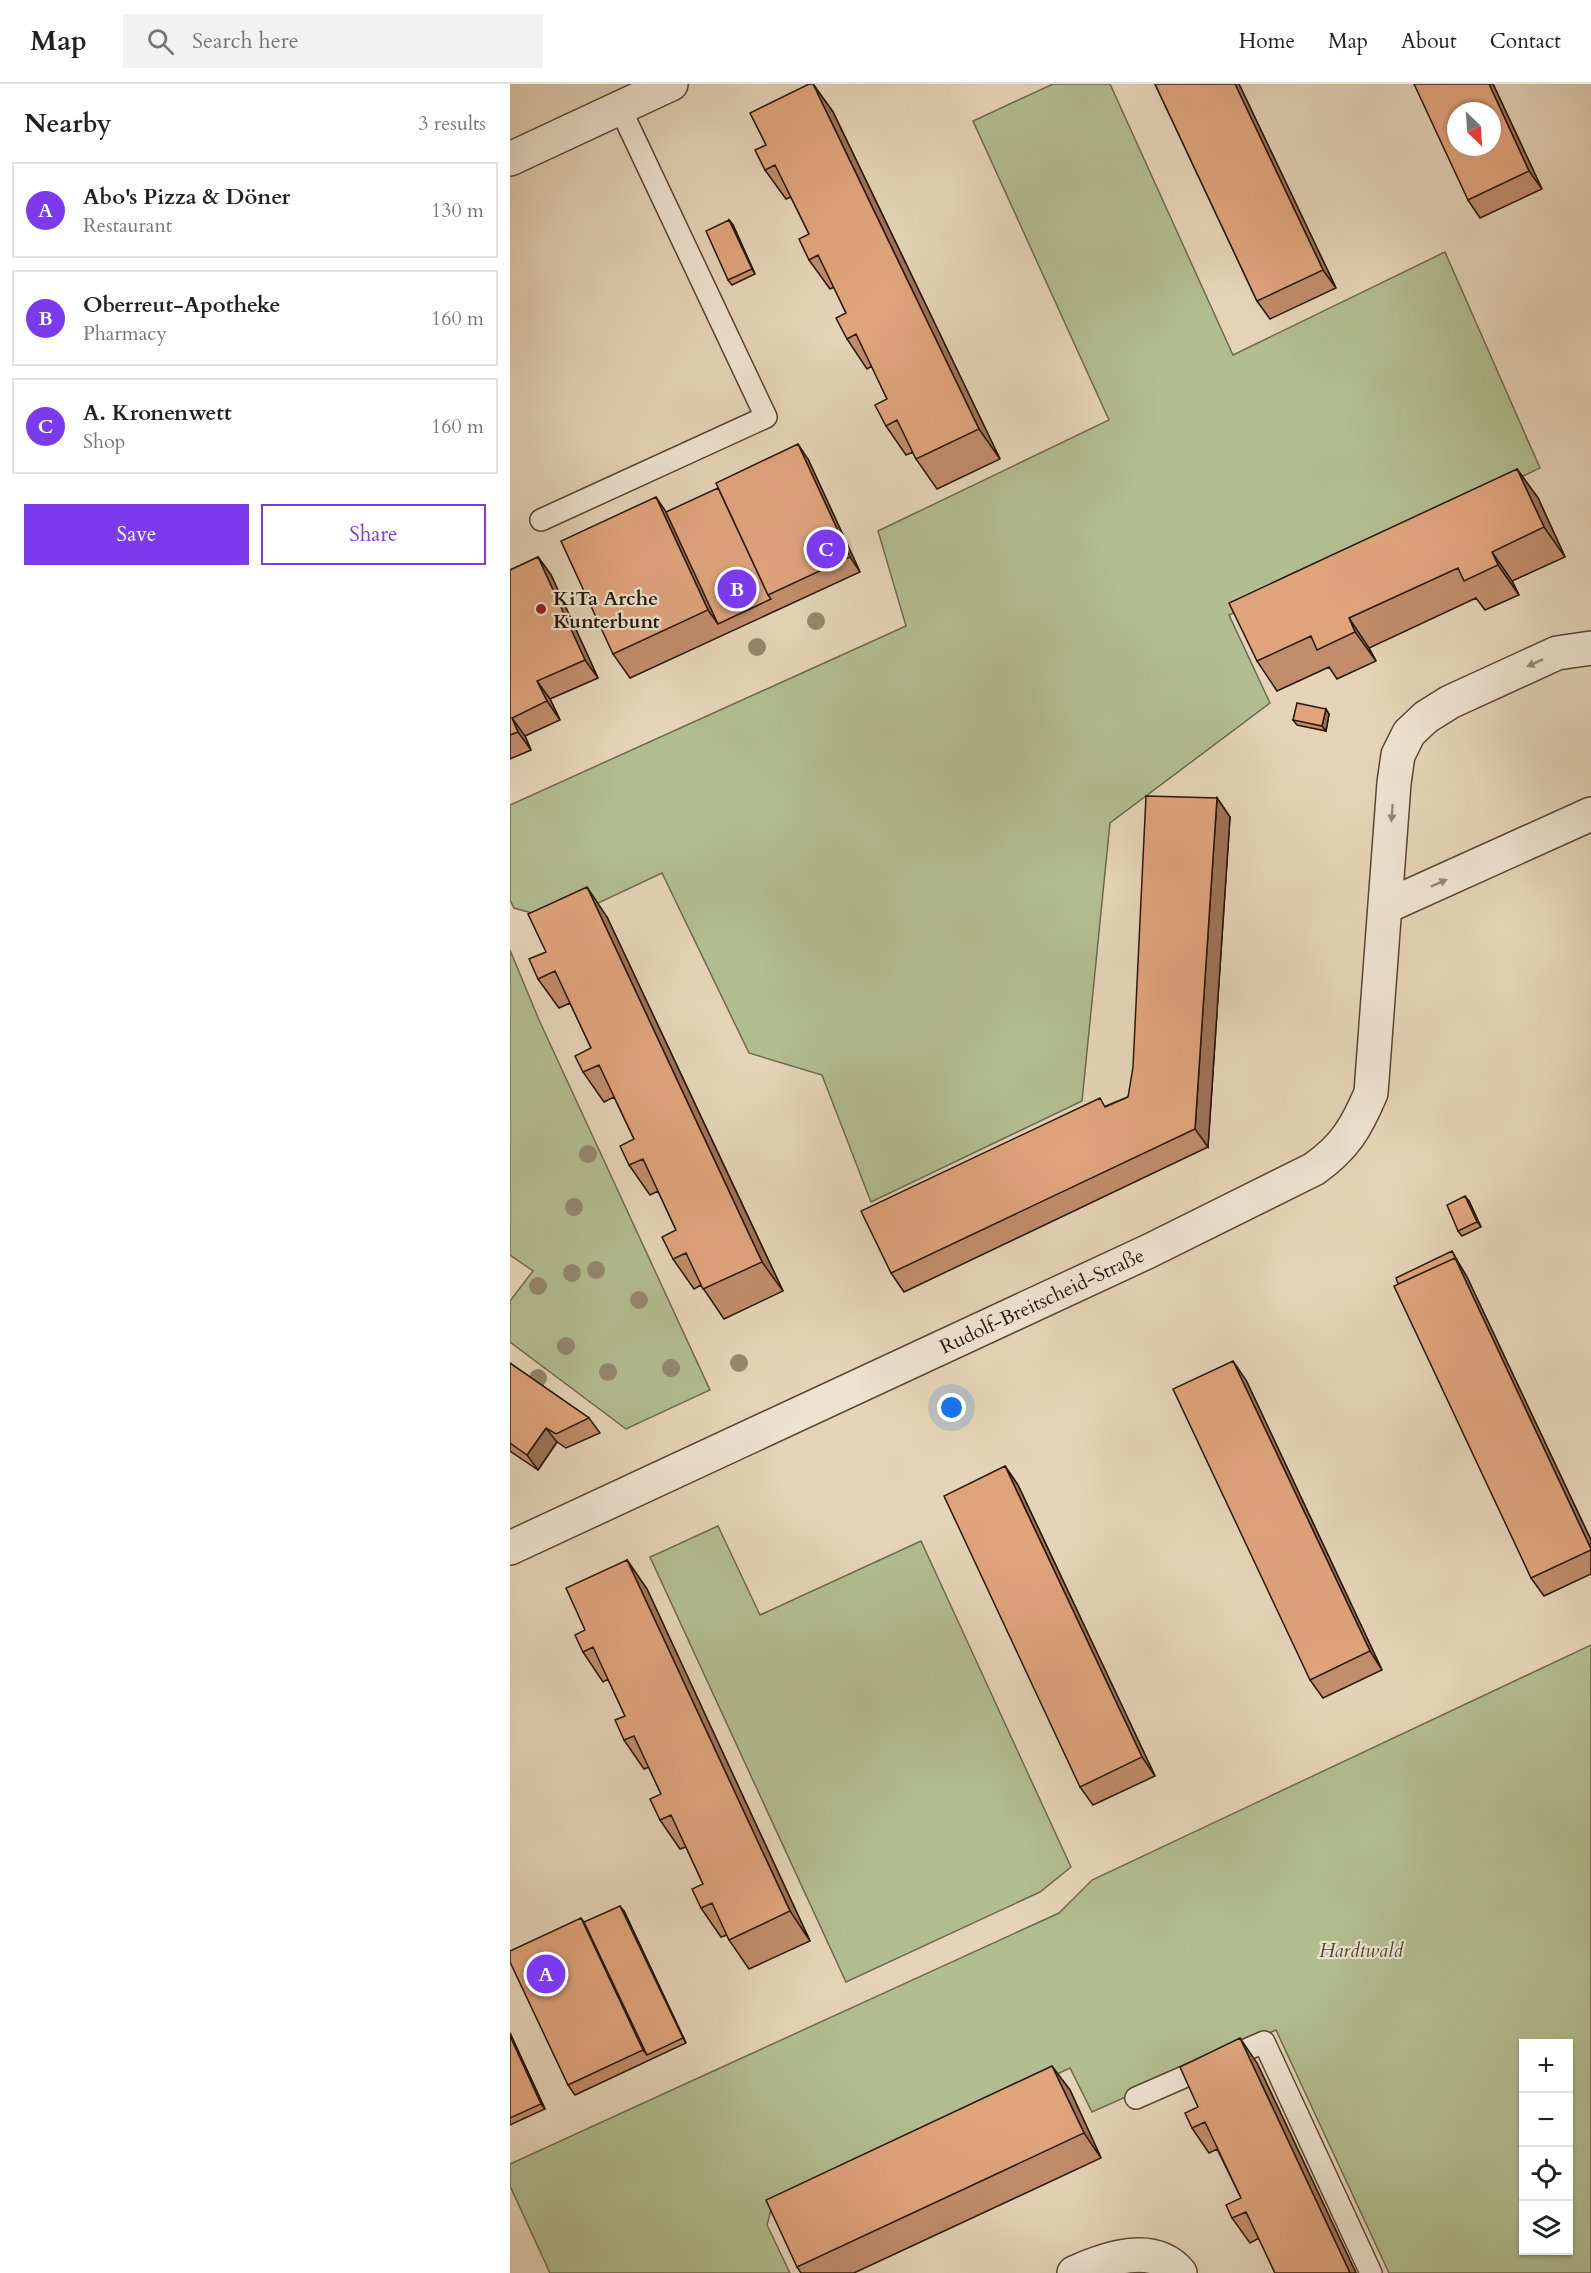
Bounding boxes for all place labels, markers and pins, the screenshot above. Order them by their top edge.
pin: C [806,526,846,572]
pin: B [718,566,756,612]
place label: KiTa Arche Kunterbunt [553,585,660,635]
marker: KiTa Arche Kunterbunt [534,602,548,616]
pin: A [526,1952,566,1996]

